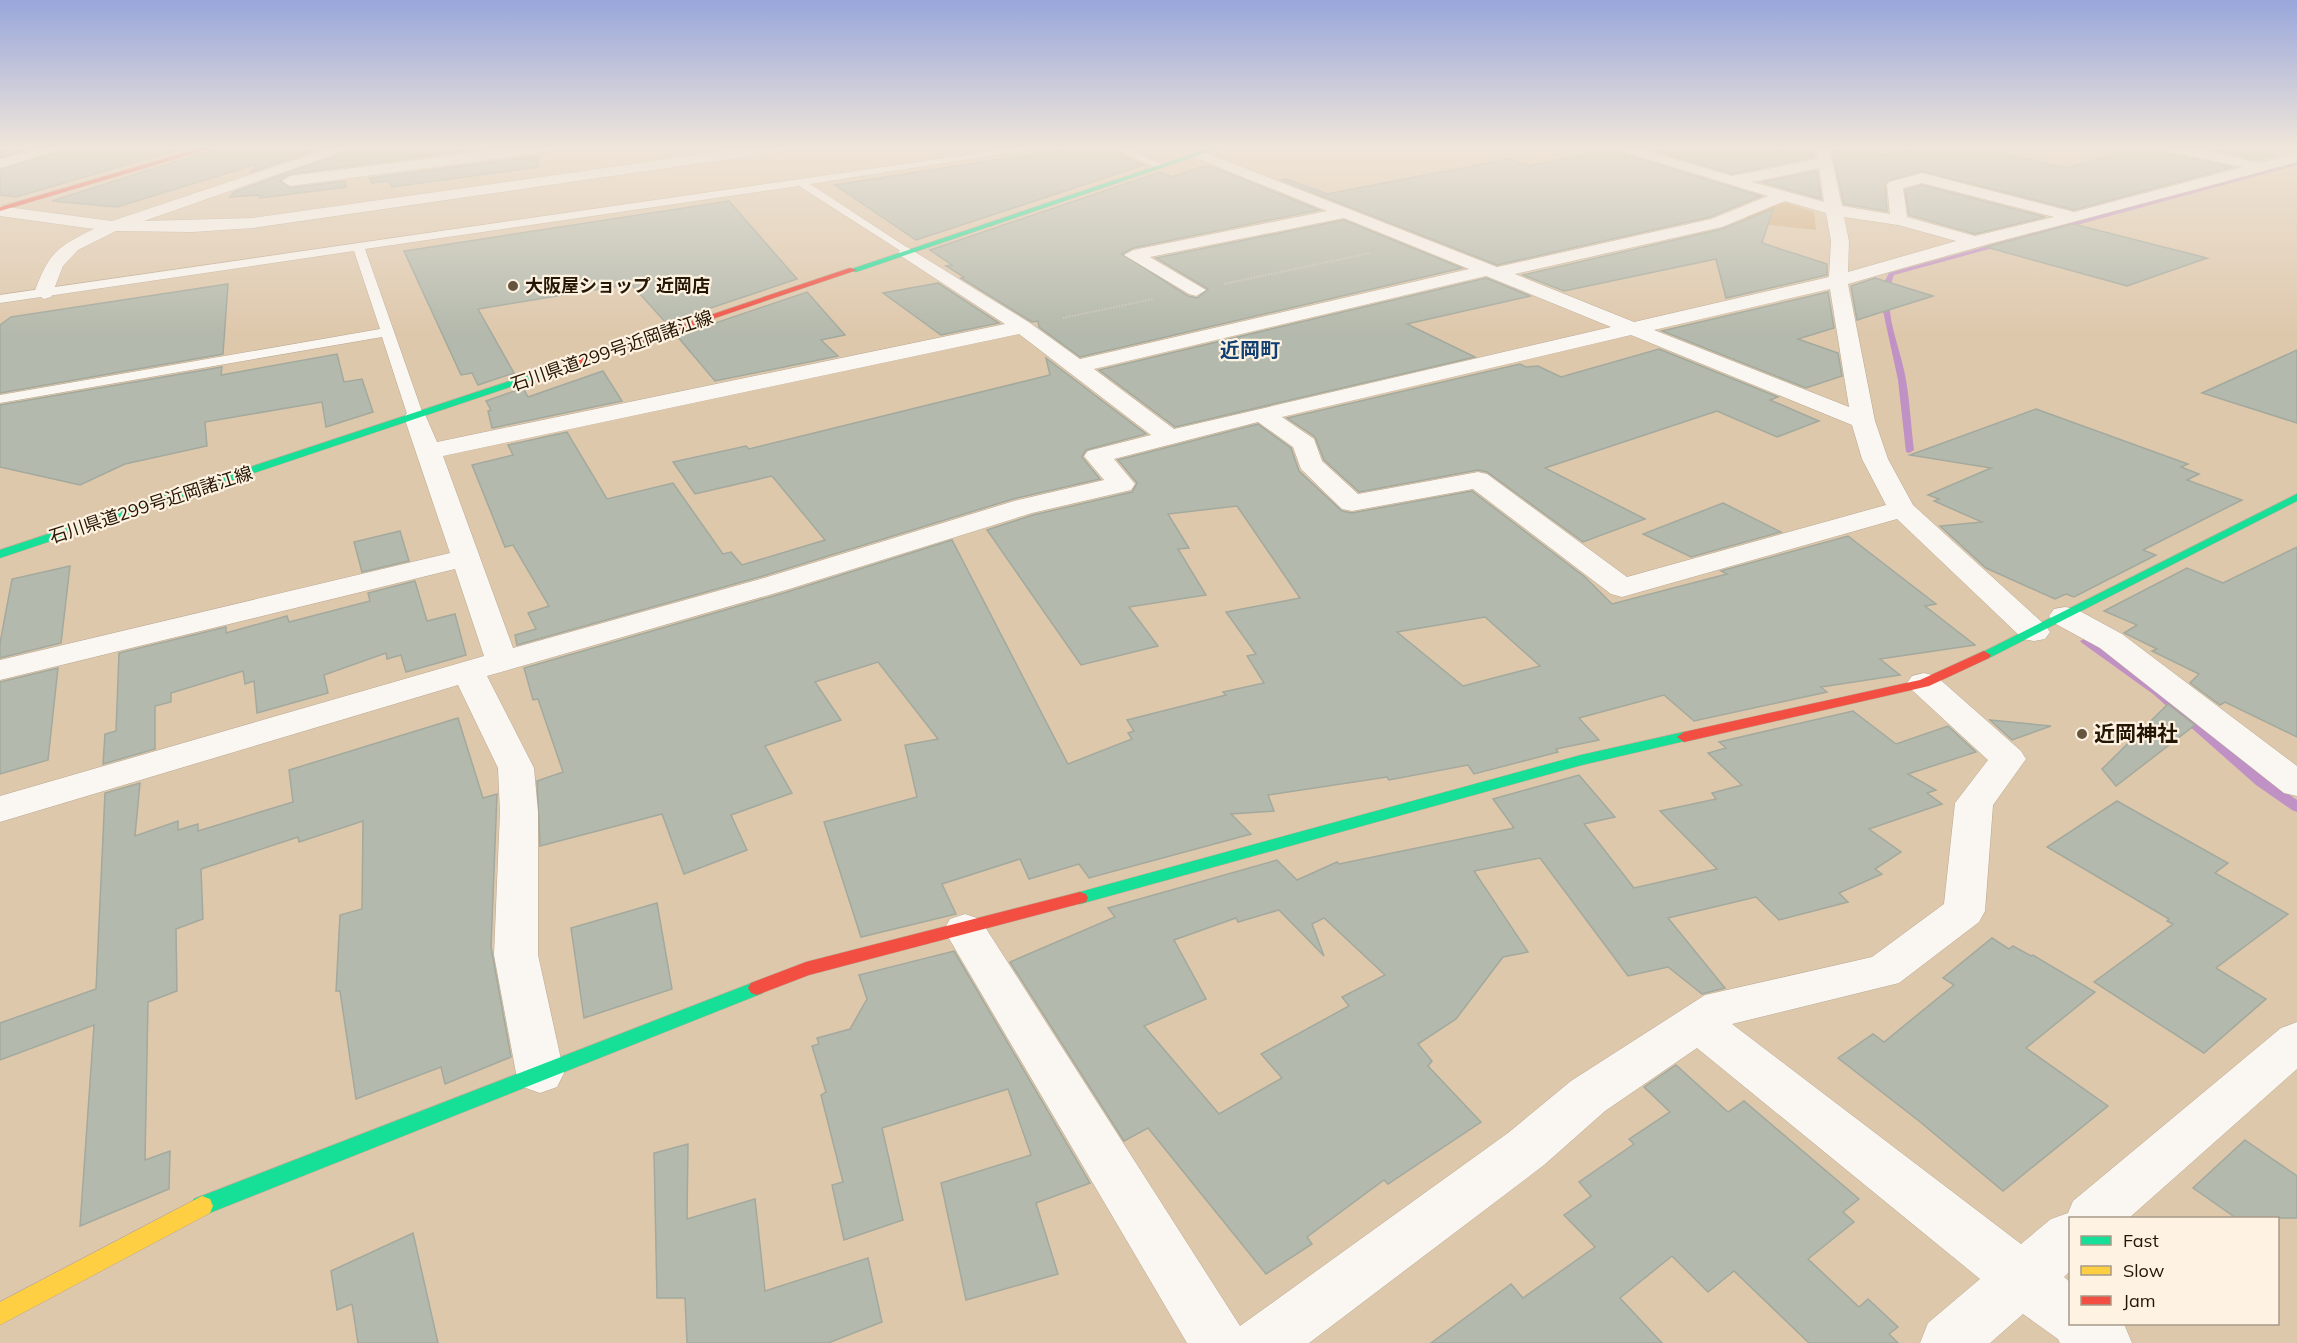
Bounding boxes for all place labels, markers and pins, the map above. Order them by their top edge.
place label: 大阪屋ショップ 近岡店 [525,274,710,297]
marker: 大阪屋ショップ 近岡店 [506,279,520,293]
place label: 近岡神社 [2094,720,2178,746]
marker: 近岡神社 [2075,727,2089,741]

